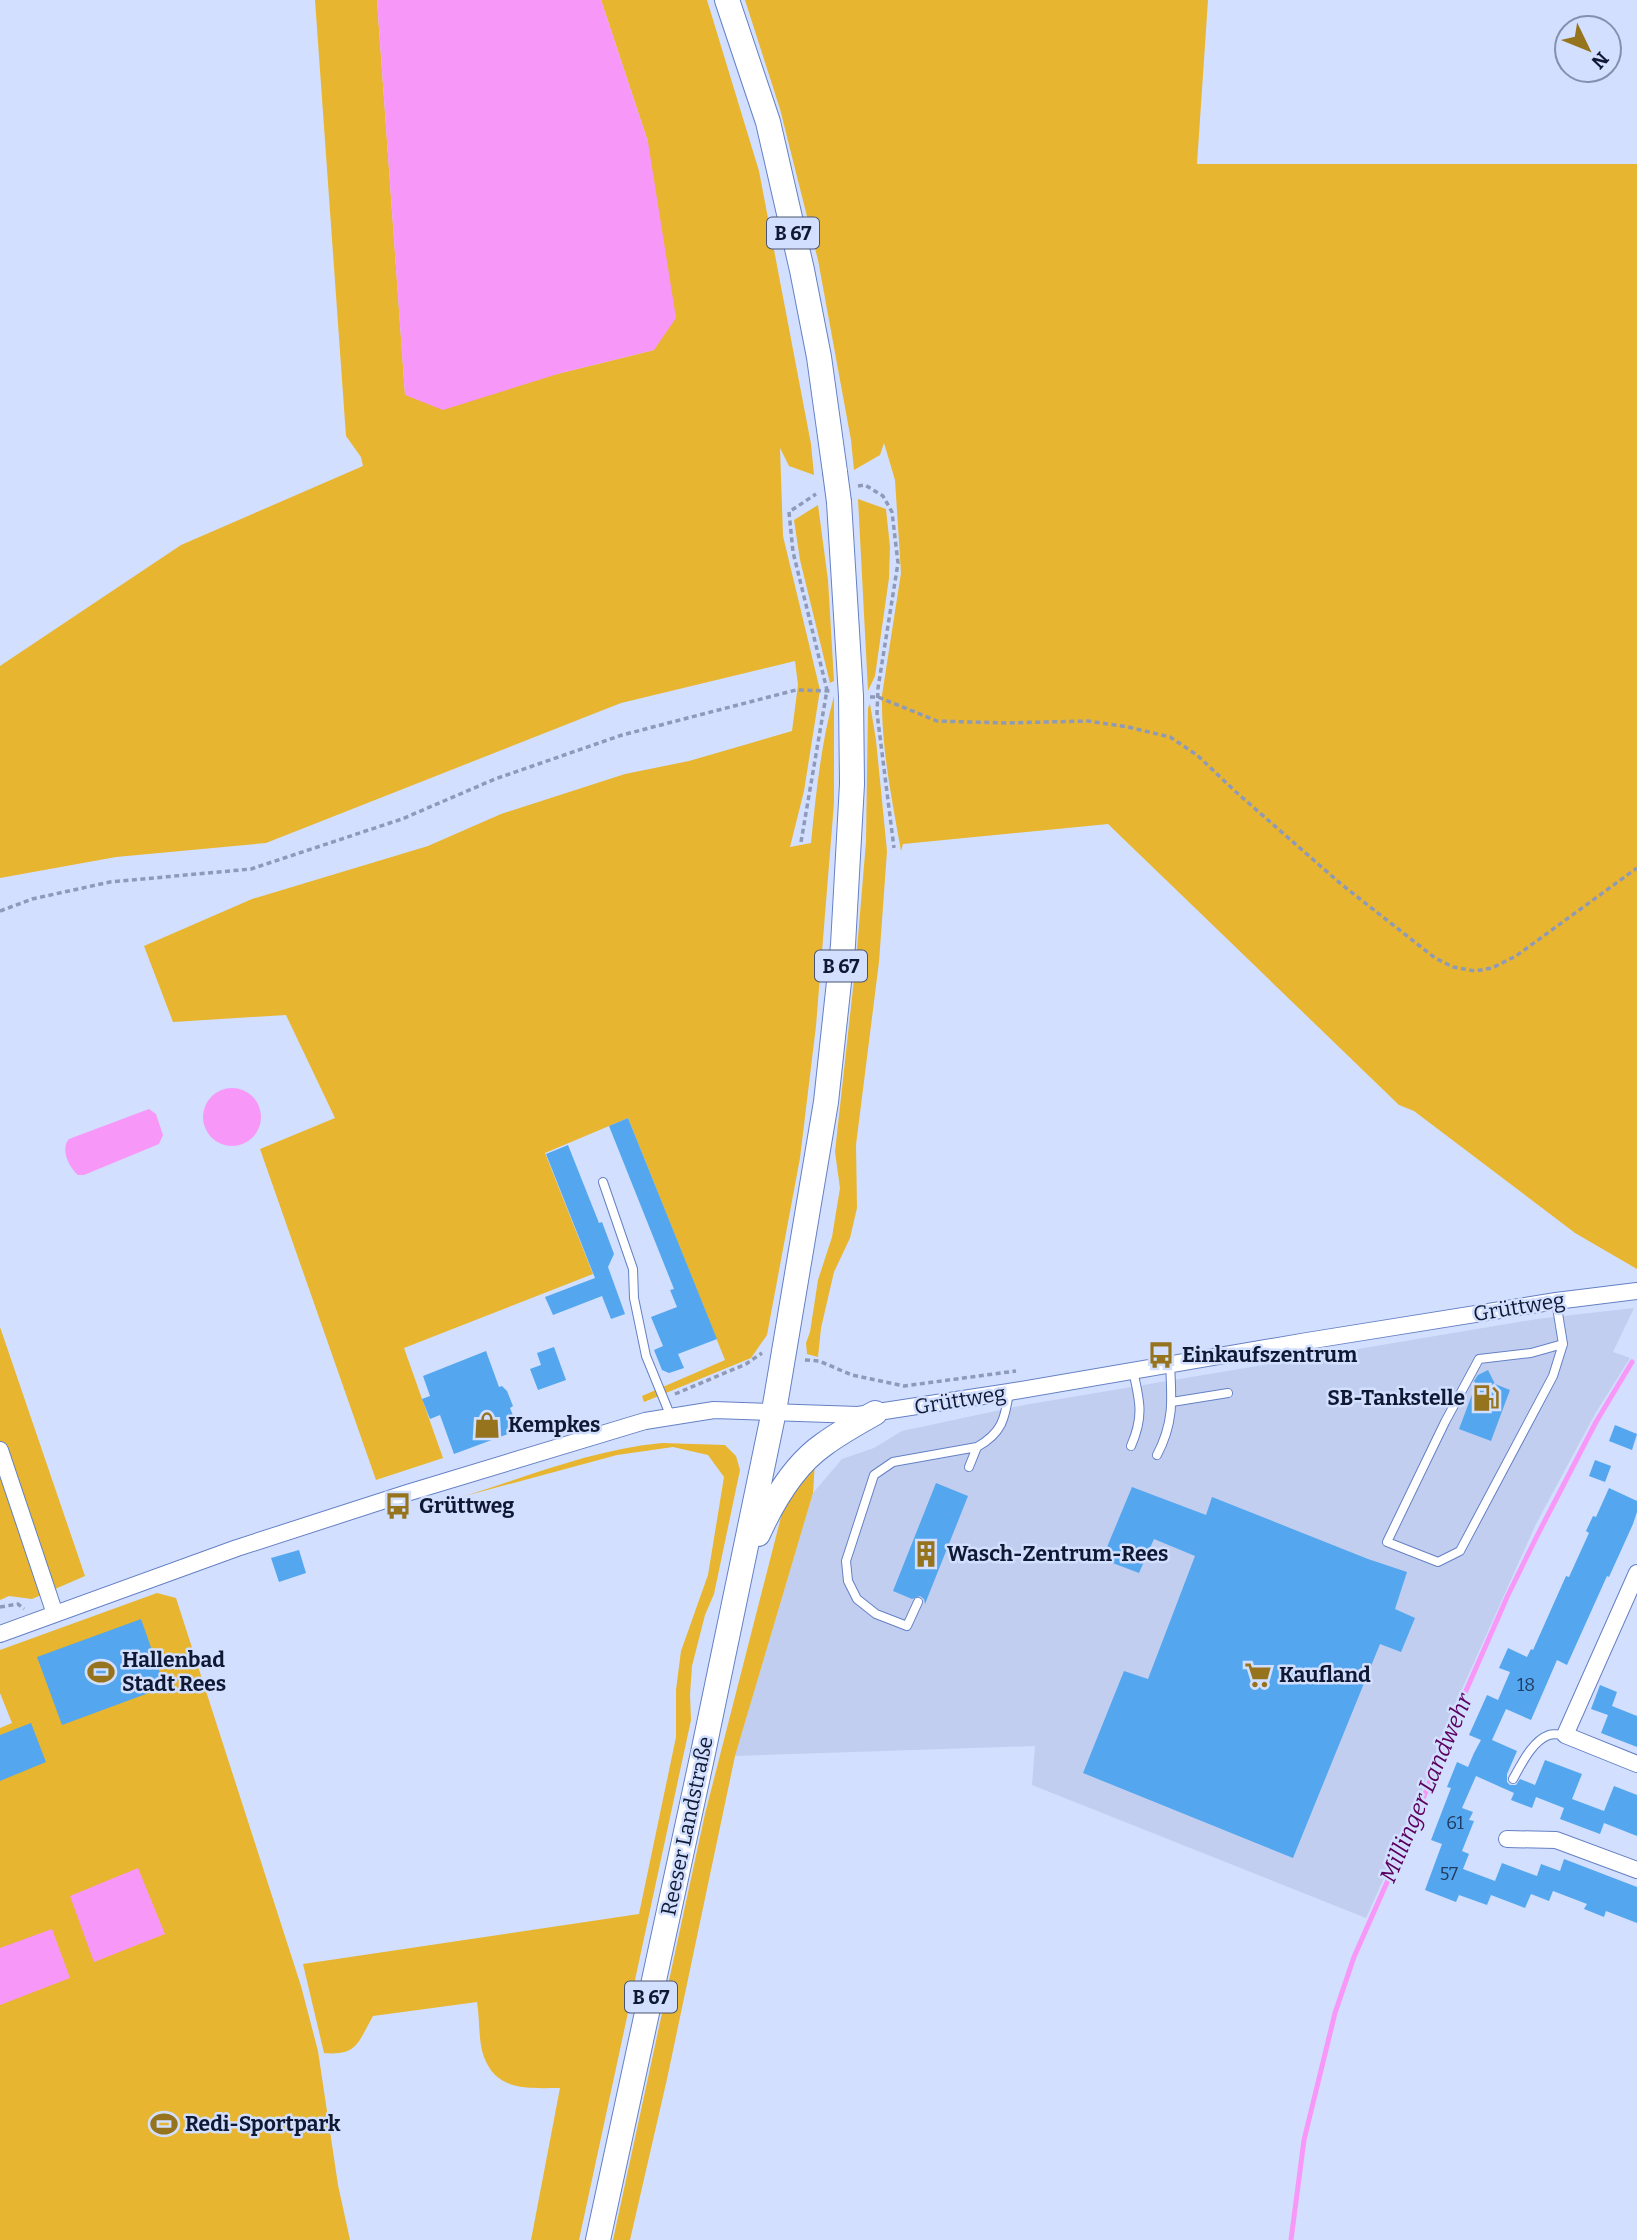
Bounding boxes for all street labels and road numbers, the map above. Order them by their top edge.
road number: B 67 [767,218,819,248]
road number: B 67 [815,950,867,982]
street label: Grüttweg [1471,1287,1567,1327]
street label: Grüttweg [912,1380,1008,1420]
street label: Reeser Landstraße [655,1734,719,1918]
road number: B 67 [625,1982,677,2012]

